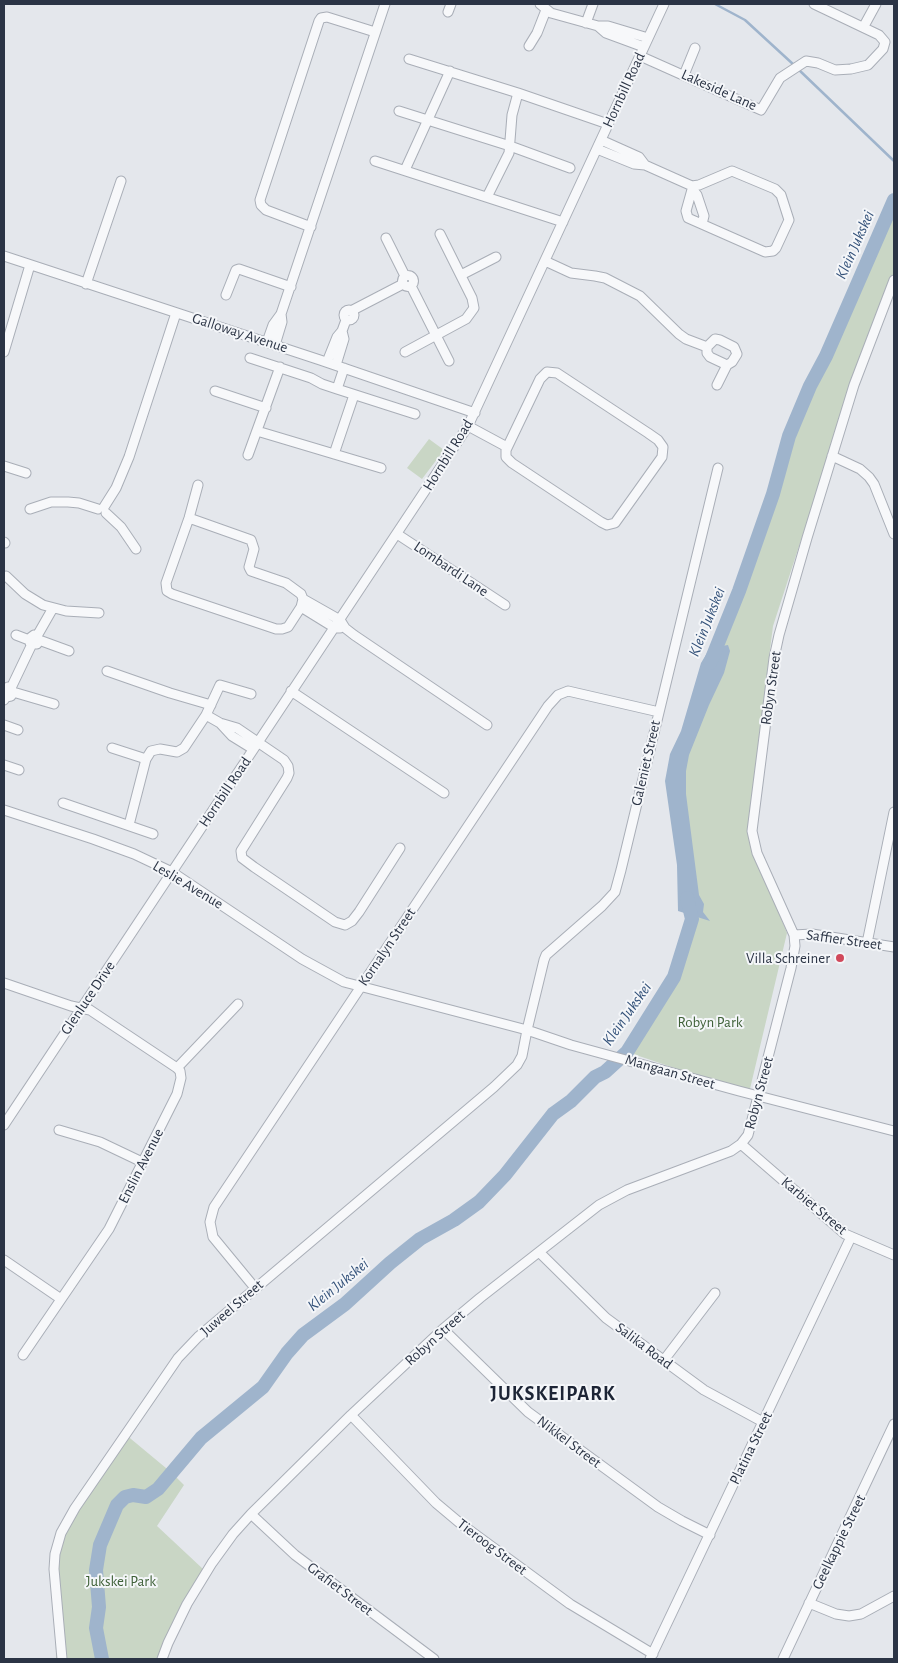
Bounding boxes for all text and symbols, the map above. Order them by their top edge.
street label: Hornbill Road [599,50,649,130]
street label: Lakeside Lane [678,65,760,115]
water label: Klein Jukskei [831,208,879,282]
street label: Galloway Avenue [190,309,290,357]
street label: Hornbill Road [419,416,477,494]
street label: Lombardi Lane [410,537,492,601]
water label: Klein Jukskei [684,585,730,659]
street label: Robyn Street [757,650,785,726]
street label: Galeniet Street [627,718,665,808]
street label: Hornbill Road [195,753,255,831]
street label: Leslie Avenue [150,857,226,913]
street label: Kornalyn Street [354,905,420,989]
street label: Saffier Street [805,926,883,954]
place label: Villa Schreiner [746,949,830,967]
marker: Villa Schreiner [834,952,846,964]
street label: Glenluce Drive [57,958,119,1038]
water label: Klein Jukskei [598,979,656,1049]
park label: Robyn Park [677,1013,743,1031]
street label: Mangaan Street [623,1051,717,1093]
street label: Robyn Street [741,1055,777,1131]
street label: Enslin Avenue [114,1126,168,1206]
street label: Karbiet Street [777,1173,851,1239]
water label: Klein Jukskei [304,1255,372,1315]
street label: Juweel Street [197,1276,267,1340]
street label: Robyn Street [401,1306,469,1370]
street label: Salika Road [612,1319,676,1373]
district label: JUKSKEIPARK [489,1382,617,1406]
street label: Platina Street [726,1408,776,1488]
street label: Nikkel Street [533,1412,605,1472]
street label: Geelkappie Street [808,1492,870,1592]
street label: Tieroog Street [454,1515,530,1579]
street label: Grafiet Street [303,1558,377,1620]
park label: Jukskei Park [86,1572,156,1590]

